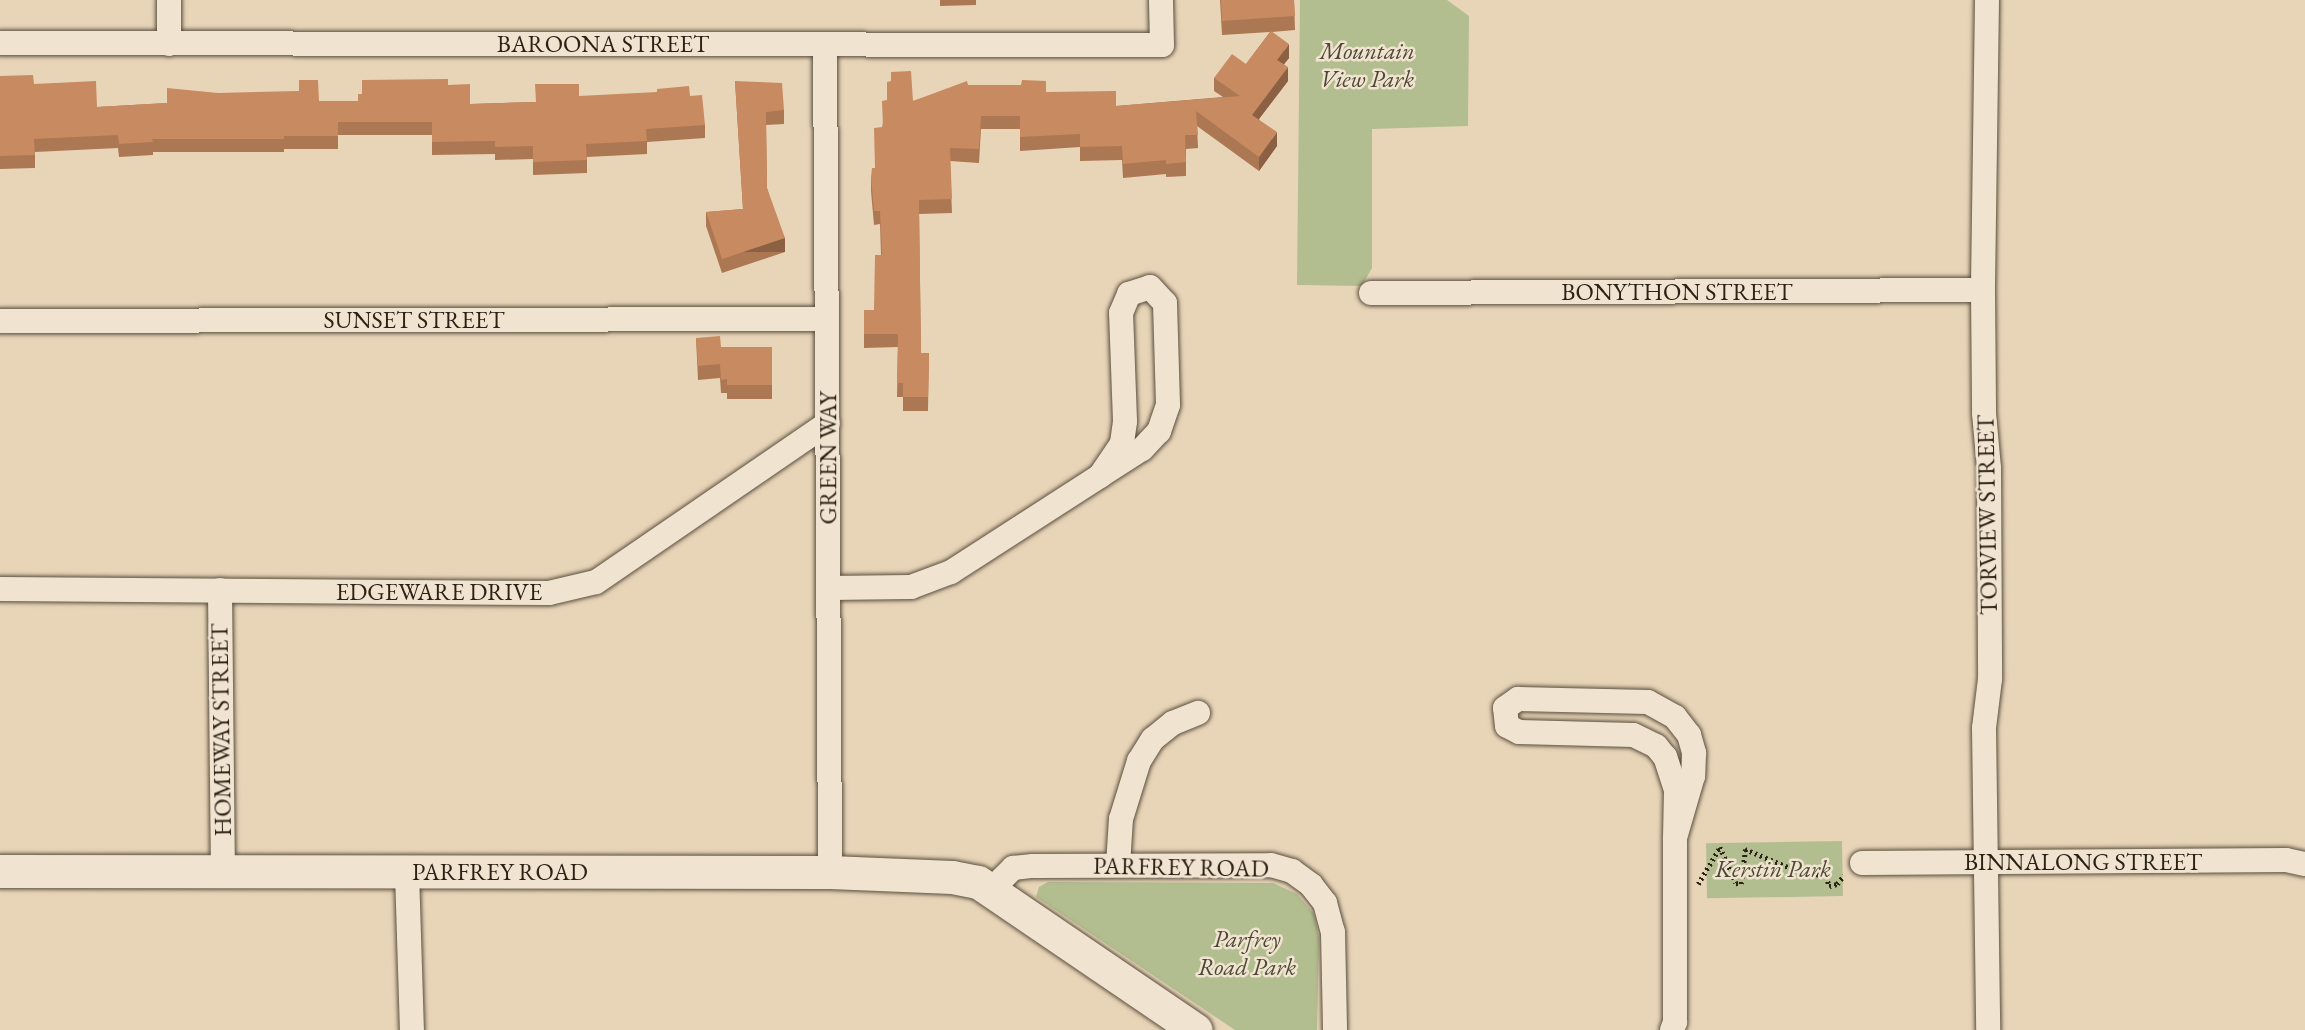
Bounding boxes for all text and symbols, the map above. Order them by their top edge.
street label: BAROONA STREET [497,30,709,58]
park label: Mountain View Park [1319,37,1415,93]
street label: BONYTHON STREET [1561,278,1793,306]
street label: SUNSET STREET [324,306,504,334]
street label: GREEN WAY [814,391,842,525]
street label: TORVIEW STREET [1971,415,2003,615]
street label: EDGEWARE DRIVE [336,578,542,606]
street label: HOMEWAY STREET [205,623,237,837]
street label: BINNALONG STREET [1964,848,2202,876]
street label: PARFREY ROAD [1093,851,1269,883]
park label: Kerstin Park [1715,855,1831,883]
street label: PARFREY ROAD [412,858,588,886]
park label: Parfrey Road Park [1198,925,1296,981]

